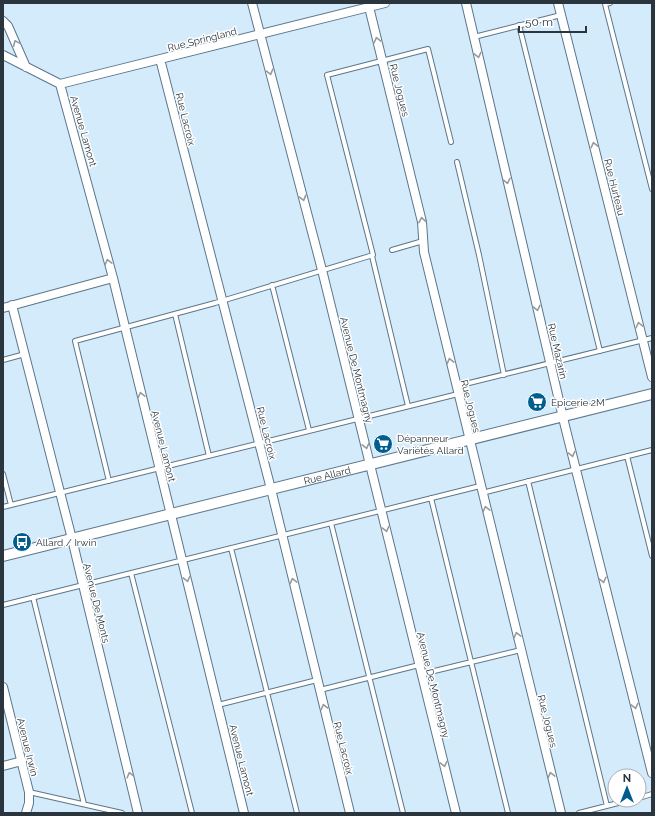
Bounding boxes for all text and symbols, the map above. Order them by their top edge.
scale bar [519,8,586,34]
text: 50 m [525,15,553,29]
street label: Rue Springland [166,26,238,53]
one-way arrow [373,36,382,43]
one-way arrow [13,40,21,48]
one-way arrow [473,51,481,58]
street label: Rue Jogues [388,63,411,118]
one-way arrow [265,69,273,76]
street label: Rue Lacroix [174,92,197,147]
street label: Avenue Lamont [68,94,99,168]
one-way arrow [590,142,598,148]
street label: Rue Hurteau [602,158,627,217]
one-way arrow [503,178,511,184]
one-way arrow [298,195,306,201]
one-way arrow [418,217,426,223]
one-way arrow [105,259,113,266]
one-way arrow [532,304,541,311]
street label: Avenue De Montmagny [338,316,375,425]
street label: Rue Mazarin [546,322,569,380]
one-way arrow [635,322,644,329]
one-way arrow [446,358,455,365]
street label: Rue Jogues [459,379,482,434]
supermarket icon: Épicerie 2M [526,391,548,413]
one-way arrow [138,392,146,398]
place label: Épicerie 2M [551,397,605,408]
street label: Rue Lacroix [255,406,278,461]
street label: Avenue Lamont [149,409,178,484]
supermarket icon: Dépanneur Variétés Allard [372,433,394,455]
place label: Dépanneur Variétés Allard [397,433,464,456]
one-way arrow [361,443,369,449]
one-way arrow [567,451,575,457]
street label: Rue Allard [303,464,352,487]
one-way arrow [482,506,491,513]
one-way arrow [381,525,390,532]
bus stop icon: Allard / Irwin [11,531,33,553]
place label: Allard / Irwin [36,537,97,548]
street label: Avenue De Monts [81,562,112,644]
one-way arrow [182,576,190,583]
one-way arrow [599,577,607,583]
one-way arrow [289,578,297,584]
street label: Avenue De Montmagny [415,631,452,740]
one-way arrow [513,632,522,639]
street label: Rue Jogues [536,694,559,749]
one-way arrow [630,703,639,710]
one-way arrow [320,704,329,711]
street label: Avenue Irwin [15,717,40,778]
street label: Rue Lacroix [332,721,355,776]
street label: Avenue Lamont [227,723,256,798]
one-way arrow [439,761,447,767]
north arrow [607,768,647,808]
one-way arrow [126,772,134,778]
one-way arrow [548,772,556,778]
text: N [623,772,631,785]

